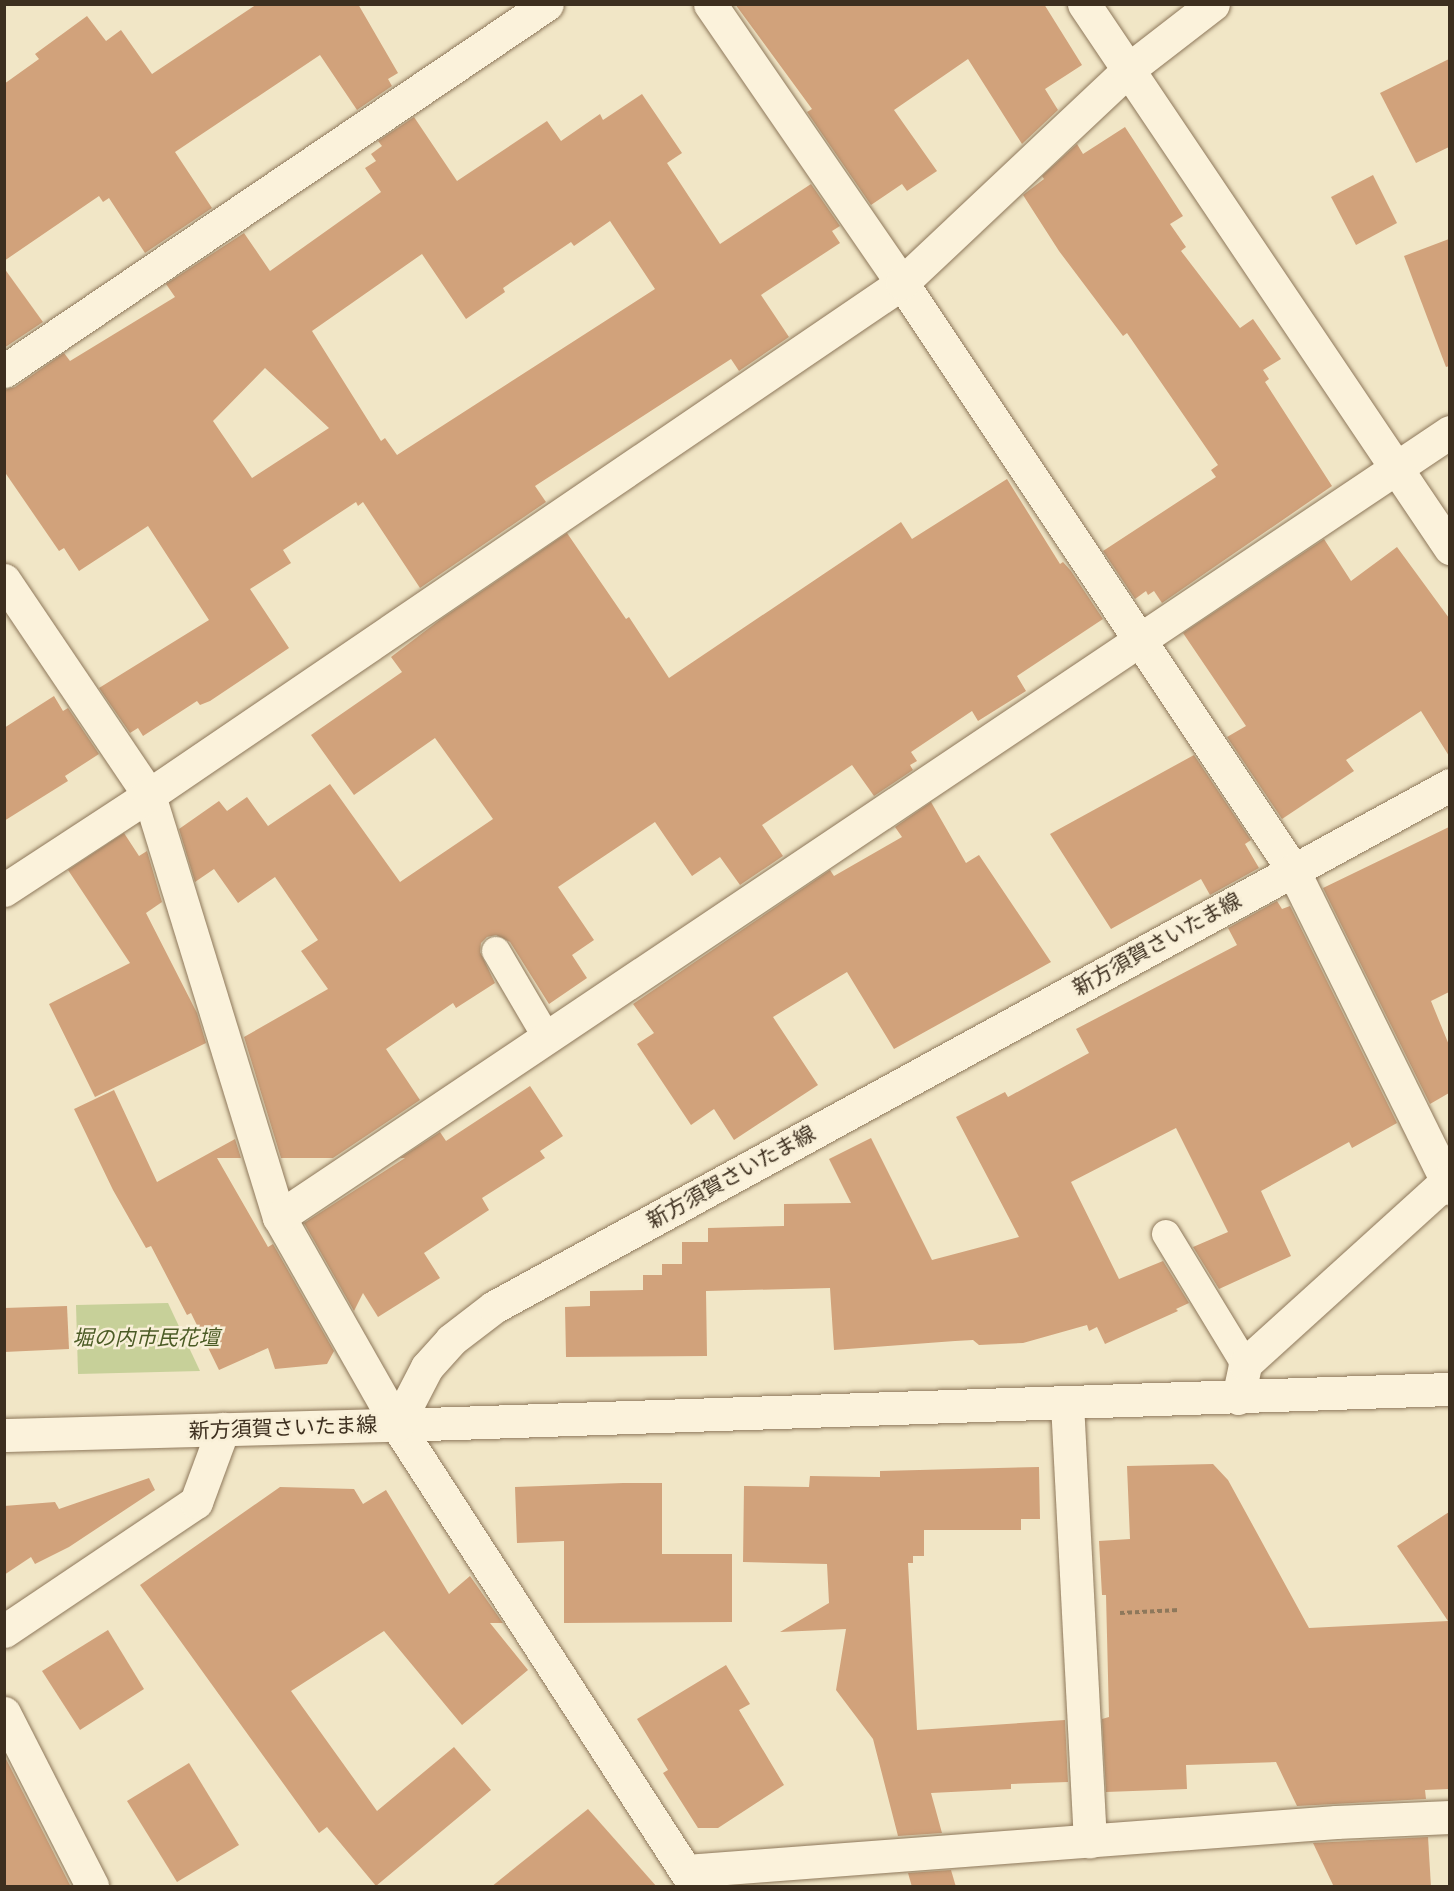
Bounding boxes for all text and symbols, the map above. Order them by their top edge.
street label: 新方須賀さいたま線 [1068,887,1246,1001]
street label: 新方須賀さいたま線 [642,1120,820,1234]
park label: 堀の内市民花壇 [73,1325,219,1351]
street label: 新方須賀さいたま線 [188,1412,378,1444]

